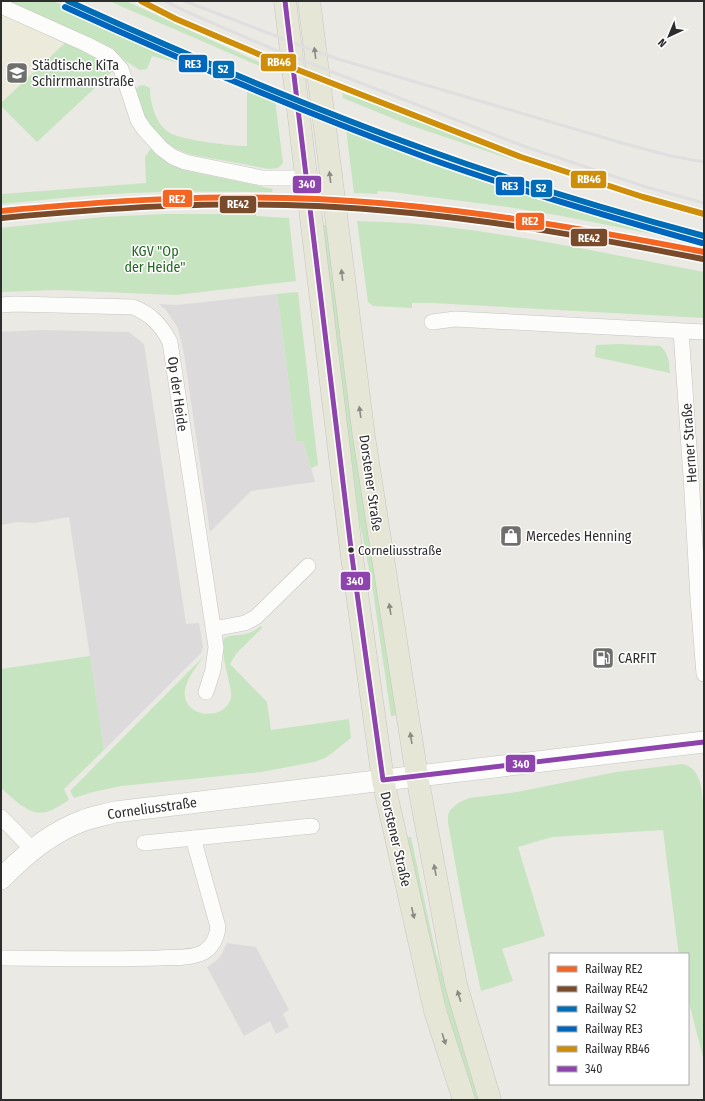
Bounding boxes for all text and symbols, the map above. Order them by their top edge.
north arrow [649,16,689,56]
text: N [656,36,669,50]
one-way arrow [312,47,318,59]
line badge: RB46 [260,53,297,72]
line badge: RE3 [178,54,208,73]
text: RB46 [267,56,291,69]
place label: Städtische KiTa Schirrmannstraße [32,57,134,90]
text: RE3 [185,58,201,71]
school or university icon: Städtische KiTa Schirrmannstraße [4,60,30,86]
line badge: S2 [212,60,235,79]
text: S2 [218,63,228,76]
line badge: RB46 [570,170,607,189]
one-way arrow [327,171,333,183]
text: RB46 [577,173,601,186]
line badge: 340 [292,175,322,194]
line badge: RE3 [495,176,525,196]
text: 340 [298,178,315,191]
line badge: S2 [530,179,553,198]
text: RE3 [502,180,518,193]
text: S2 [536,182,546,195]
line badge: RE2 [162,189,193,208]
text: RE2 [169,193,185,206]
line badge: RE42 [219,195,257,214]
text: RE42 [227,198,249,211]
line badge: RE2 [515,212,545,231]
text: RE2 [522,215,538,228]
line badge: RE42 [570,228,608,247]
text: RE42 [578,232,600,245]
park label: KGV "Op der Heide" [124,243,186,276]
one-way arrow [339,269,345,281]
street label: Op der Heide [164,356,191,433]
street label: Herner Straße [678,402,701,483]
one-way arrow [357,405,363,418]
street label: Dorstener Straße [355,434,386,532]
shop icon: Mercedes Henning [498,523,524,549]
place label: Mercedes Henning [526,528,632,545]
place label: Corneliusstraße [358,543,442,558]
marker: Corneliusstraße [346,545,356,555]
line badge: 340 [340,571,371,591]
text: 340 [346,575,363,588]
one-way arrow [387,603,393,615]
fuel station icon: CARFIT [590,645,616,671]
place label: CARFIT [618,650,657,667]
one-way arrow [407,732,413,744]
line badge: 340 [505,754,536,773]
text: 340 [512,758,529,771]
street label: Dorstener Straße [376,790,415,888]
street label: Corneliusstraße [106,794,198,823]
one-way arrow [431,864,437,877]
one-way arrow [410,907,416,920]
legend [549,953,689,1085]
text: Railway RE2 [585,962,643,976]
text: Railway RE42 [585,982,648,996]
one-way arrow [456,989,462,1001]
text: Railway S2 [585,1002,636,1016]
text: Railway RE3 [585,1022,643,1036]
one-way arrow [442,1034,448,1046]
text: Railway RB46 [585,1042,650,1056]
text: 340 [585,1062,602,1076]

